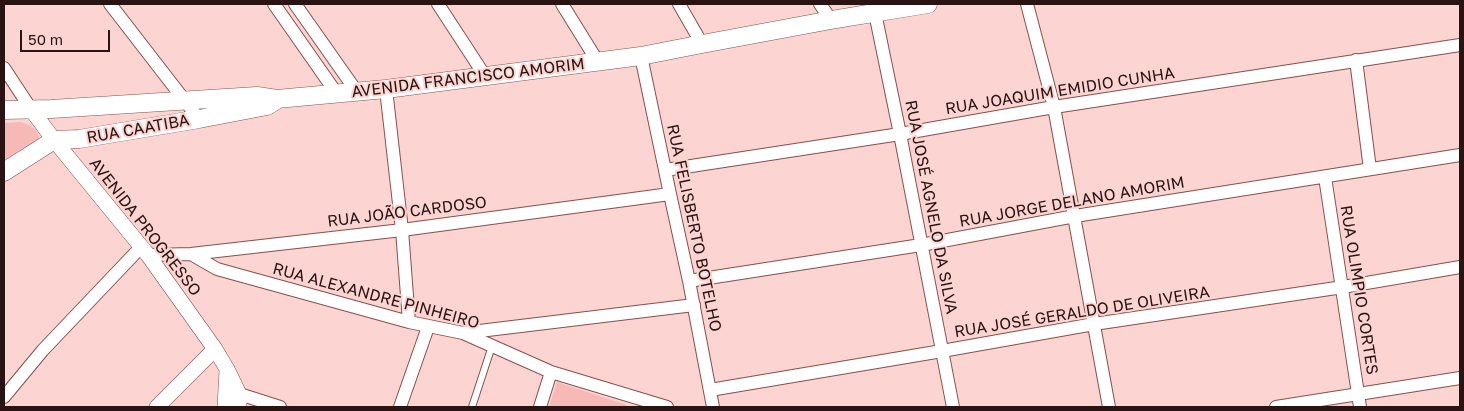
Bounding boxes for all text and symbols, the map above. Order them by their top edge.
scale bar [22,20,112,52]
text: 50 m [28,30,63,48]
street label: AVENIDA FRANCISCO AMORIM [350,54,586,102]
street label: RUA JOAQUIM EMIDIO CUNHA [944,63,1176,119]
street label: RUA JOSÉ AGNELO DA SILVA [901,98,961,316]
street label: RUA CAATIBA [85,111,191,147]
street label: RUA FELISBERTO BOTELHO [663,122,725,334]
street label: AVENIDA PROGRESSO [85,154,205,300]
street label: RUA JORGE DELANO AMORIM [958,173,1186,231]
street label: RUA JOÃO CARDOSO [326,193,488,231]
street label: RUA OLIMPIO CORTES [1336,204,1382,376]
street label: RUA ALEXANDRE PINHEIRO [271,259,481,333]
street label: RUA JOSÉ GERALDO DE OLIVEIRA [953,282,1211,342]

